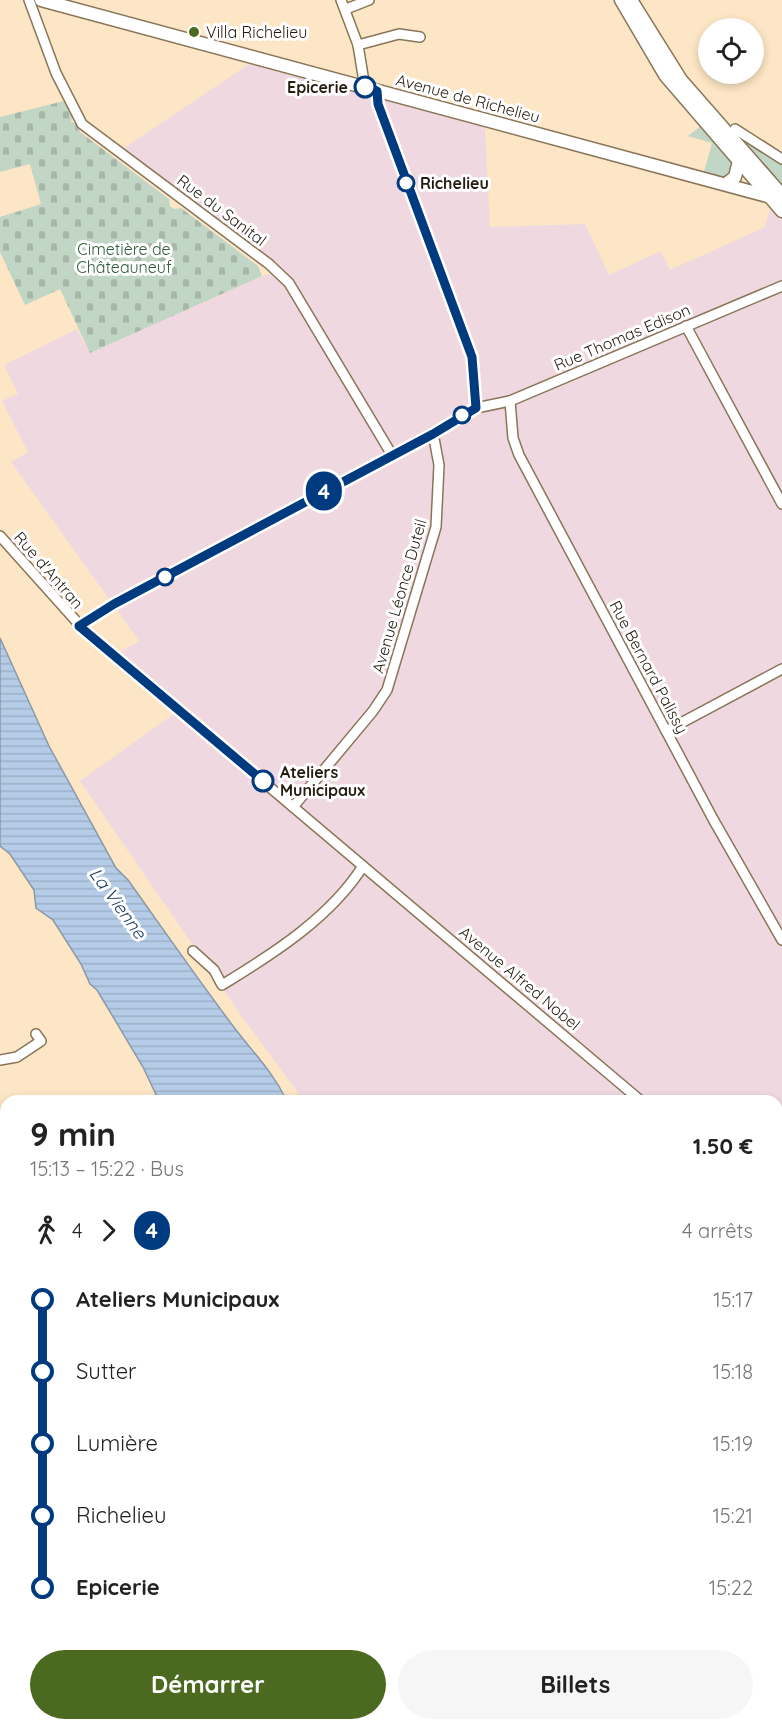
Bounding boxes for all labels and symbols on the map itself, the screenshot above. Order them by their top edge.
place label: Villa Richelieu [206,22,307,42]
marker: Villa Richelieu [187,25,201,39]
street label: Avenue de Richelieu [394,69,542,127]
marker: Epicerie [354,76,376,98]
place label: Epicerie [287,77,348,97]
street label: Rue du Sanital [173,170,271,250]
place label: Richelieu [420,173,489,193]
marker: Richelieu [397,174,415,192]
park label: Cimetière de Châteauneuf [76,239,172,277]
street label: Rue Thomas Edison [551,299,693,375]
unlabelled marker [453,406,471,424]
line badge: 4 [304,472,344,510]
street label: Avenue Léonce Duteil [367,517,431,675]
street label: Rue d'Antran [10,527,88,613]
unlabelled marker [156,568,174,586]
street label: Rue Bernard Palissy [605,597,693,737]
place label: Ateliers Municipaux [280,762,365,800]
marker: Ateliers Municipaux [252,770,274,792]
water label: La Vienne [84,863,152,944]
street label: Avenue Alfred Nobel [456,922,584,1034]

